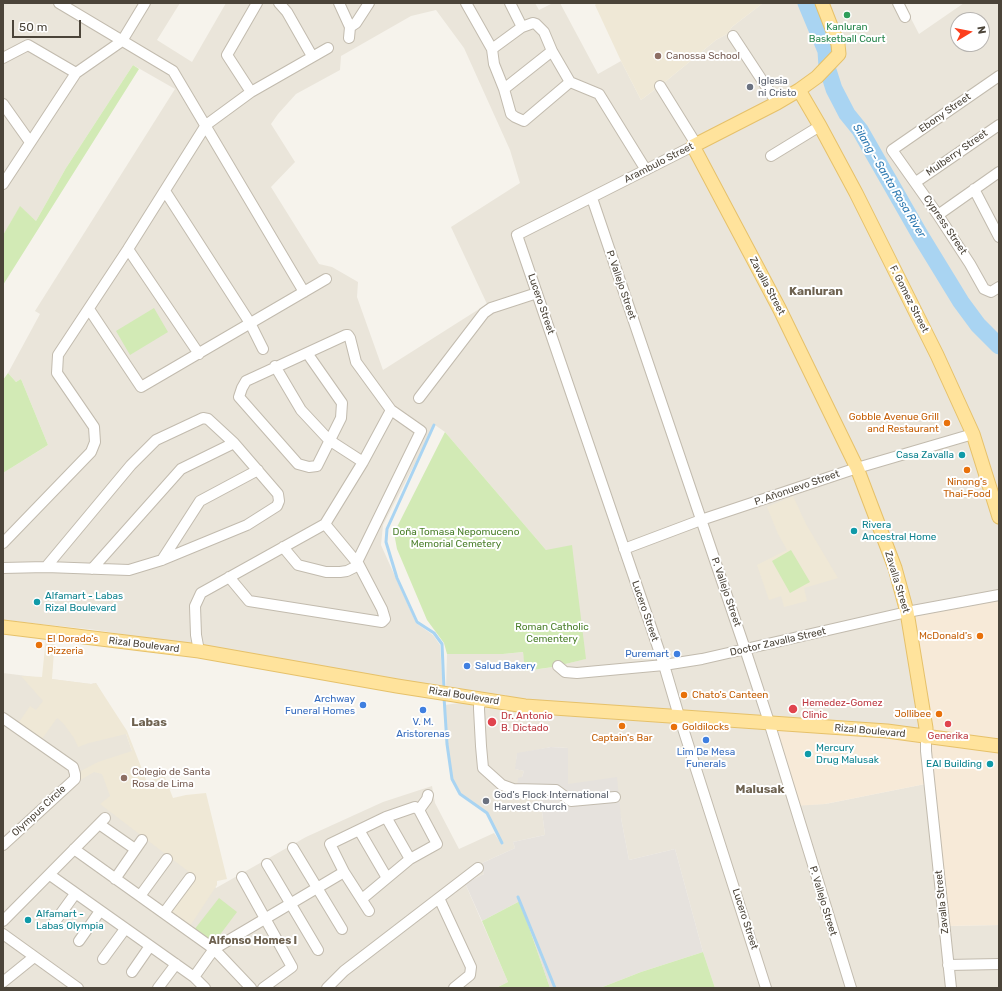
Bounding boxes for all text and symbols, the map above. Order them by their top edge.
marker: Kanluran Basketball Court [842,10,852,20]
scale bar [14,12,83,38]
north arrow [950,12,990,52]
text: 50 m [19,20,47,34]
place label: Kanluran Basketball Court [809,21,885,44]
text: N [974,25,988,35]
place label: Canossa School [666,50,740,62]
marker: Canossa School [653,51,663,61]
place label: Iglesia ni Cristo [758,75,797,98]
marker: Iglesia ni Cristo [745,82,755,92]
street label: Ebony Street [917,91,973,135]
water label: Silang - Santa Rosa River [850,122,928,240]
street label: Mulberry Street [924,127,990,179]
street label: Arambulo Street [622,140,696,186]
street label: Cypress Street [921,193,969,257]
street label: P. Vallejo Street [604,249,638,321]
street label: Zavalla Street [747,255,787,317]
street label: F. Gomez Street [887,263,931,335]
street label: Lucero Street [525,272,557,336]
district label: Kanluran [789,285,843,299]
place label: Gobble Avenue Grill and Restaurant [849,411,939,434]
marker: Gobble Avenue Grill and Restaurant [942,418,952,428]
place label: Casa Zavalla [896,449,954,461]
marker: Casa Zavalla [957,450,967,460]
marker: Ninong's Thai-Food [962,465,972,475]
street label: P. Añonuevo Street [753,468,841,508]
place label: Ninong's Thai-Food [943,476,991,500]
place label: Rivera Ancestral Home [862,519,936,542]
park label: Doña Tomasa Nepomuceno Memorial Cemetery [393,526,519,550]
marker: Rivera Ancestral Home [849,526,859,536]
street label: Zavalla Street [882,550,912,614]
street label: P. Vallejo Street [709,556,743,628]
street label: Lucero Street [629,579,661,643]
place label: Alfamart - Labas Rizal Boulevard [45,590,123,614]
marker: Alfamart - Labas Rizal Boulevard [32,597,42,607]
park label: Roman Catholic Cementery [515,621,589,644]
street label: Doctor Zavalla Street [729,625,827,659]
place label: McDonald's [919,630,972,642]
marker: McDonald's [975,631,985,641]
place label: El Dorado's Pizzeria [47,633,98,656]
street label: Rizal Boulevard [108,635,180,655]
marker: El Dorado's Pizzeria [34,640,44,650]
place label: Puremart [625,648,669,660]
marker: Puremart [672,649,682,659]
place label: Salud Bakery [475,660,536,672]
marker: Salud Bakery [462,661,472,671]
street label: Rizal Boulevard [428,685,500,707]
place label: Chato's Canteen [692,689,768,701]
marker: Chato's Canteen [679,690,689,700]
place label: Archway Funeral Homes [285,693,355,716]
place label: Hemedez-Gomez Clinic [802,697,883,720]
marker: Archway Funeral Homes [358,700,368,710]
marker: Hemedez-Gomez Clinic [787,703,799,715]
marker: V. M. Aristorenas [418,705,428,715]
place label: Jollibee [894,708,931,720]
marker: Jollibee [934,709,944,719]
place label: Dr. Antonio B. Dictado [501,710,553,734]
district label: Labas [131,716,167,730]
place label: V. M. Aristorenas [396,716,450,740]
marker: Dr. Antonio B. Dictado [486,716,498,728]
marker: Generika [943,719,953,729]
marker: Captain's Bar [617,721,627,731]
place label: Goldilocks [682,721,729,733]
marker: Goldilocks [669,722,679,732]
street label: Rizal Boulevard [834,722,906,740]
place label: Generika [928,730,968,742]
place label: Captain's Bar [591,732,653,744]
marker: Lim De Mesa Funerals [701,735,711,745]
place label: Mercury Drug Malusak [816,742,879,766]
place label: Lim De Mesa Funerals [677,746,735,770]
marker: Mercury Drug Malusak [803,749,813,759]
place label: EAI Building [926,758,982,770]
marker: EAI Building [985,759,995,769]
place label: Colegio de Santa Rosa de Lima [132,766,210,790]
marker: Colegio de Santa Rosa de Lima [119,773,129,783]
street label: Olympus Circle [10,783,68,839]
district label: Malusak [736,783,784,797]
place label: God's Flock International Harvest Church [494,789,609,812]
marker: God's Flock International Harvest Church [481,796,491,806]
street label: P. Vallejo Street [807,865,839,937]
street label: Zavalla Street [933,870,951,934]
street label: Lucero Street [729,887,761,951]
place label: Alfamart - Labas Olympia [36,908,104,932]
marker: Alfamart - Labas Olympia [23,915,33,925]
district label: Alfonso Homes I [209,934,297,948]

